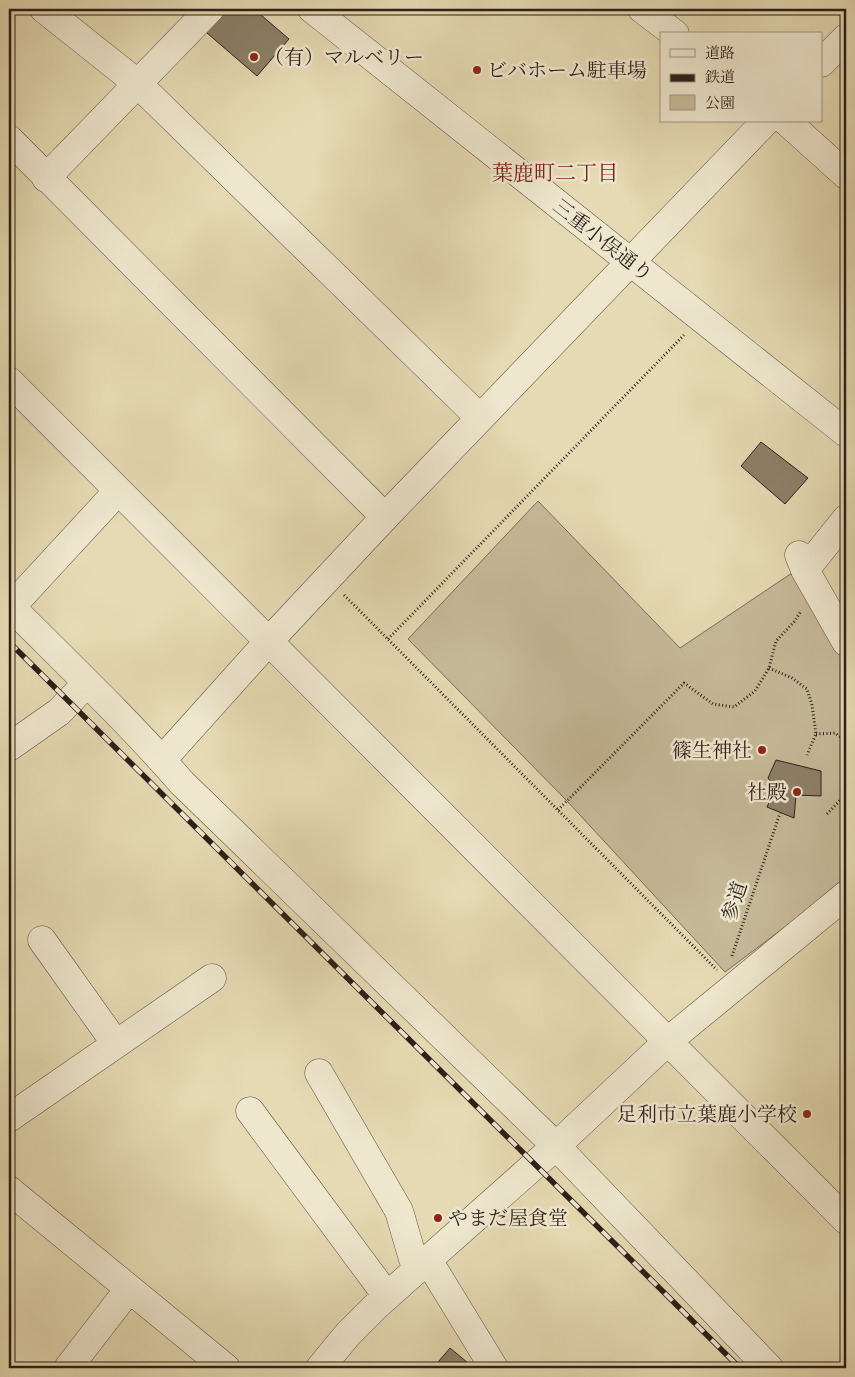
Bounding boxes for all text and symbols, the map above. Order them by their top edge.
legend [660,32,822,122]
text: 道路 [705,44,735,65]
place label: （有）マルベリー [264,45,424,74]
marker: （有）マルベリー [248,51,260,63]
place label: ビバホーム駐車場 [487,58,647,87]
marker: ビバホーム駐車場 [471,64,483,76]
text: 鉄道 [705,68,735,89]
text: 公園 [705,94,735,115]
district label: 葉鹿町二丁目 [492,160,618,190]
street label: 三重小俣通り [545,194,658,290]
place label: 篠生神社 [672,738,752,767]
marker: 篠生神社 [756,744,768,756]
place label: 社殿 [747,780,787,809]
marker: 社殿 [791,786,803,798]
street label: 参道 [716,878,756,925]
place label: 足利市立葉鹿小学校 [617,1102,797,1131]
marker: 足利市立葉鹿小学校 [801,1108,813,1120]
place label: やまだ屋食堂 [448,1206,568,1235]
marker: やまだ屋食堂 [432,1212,444,1224]

